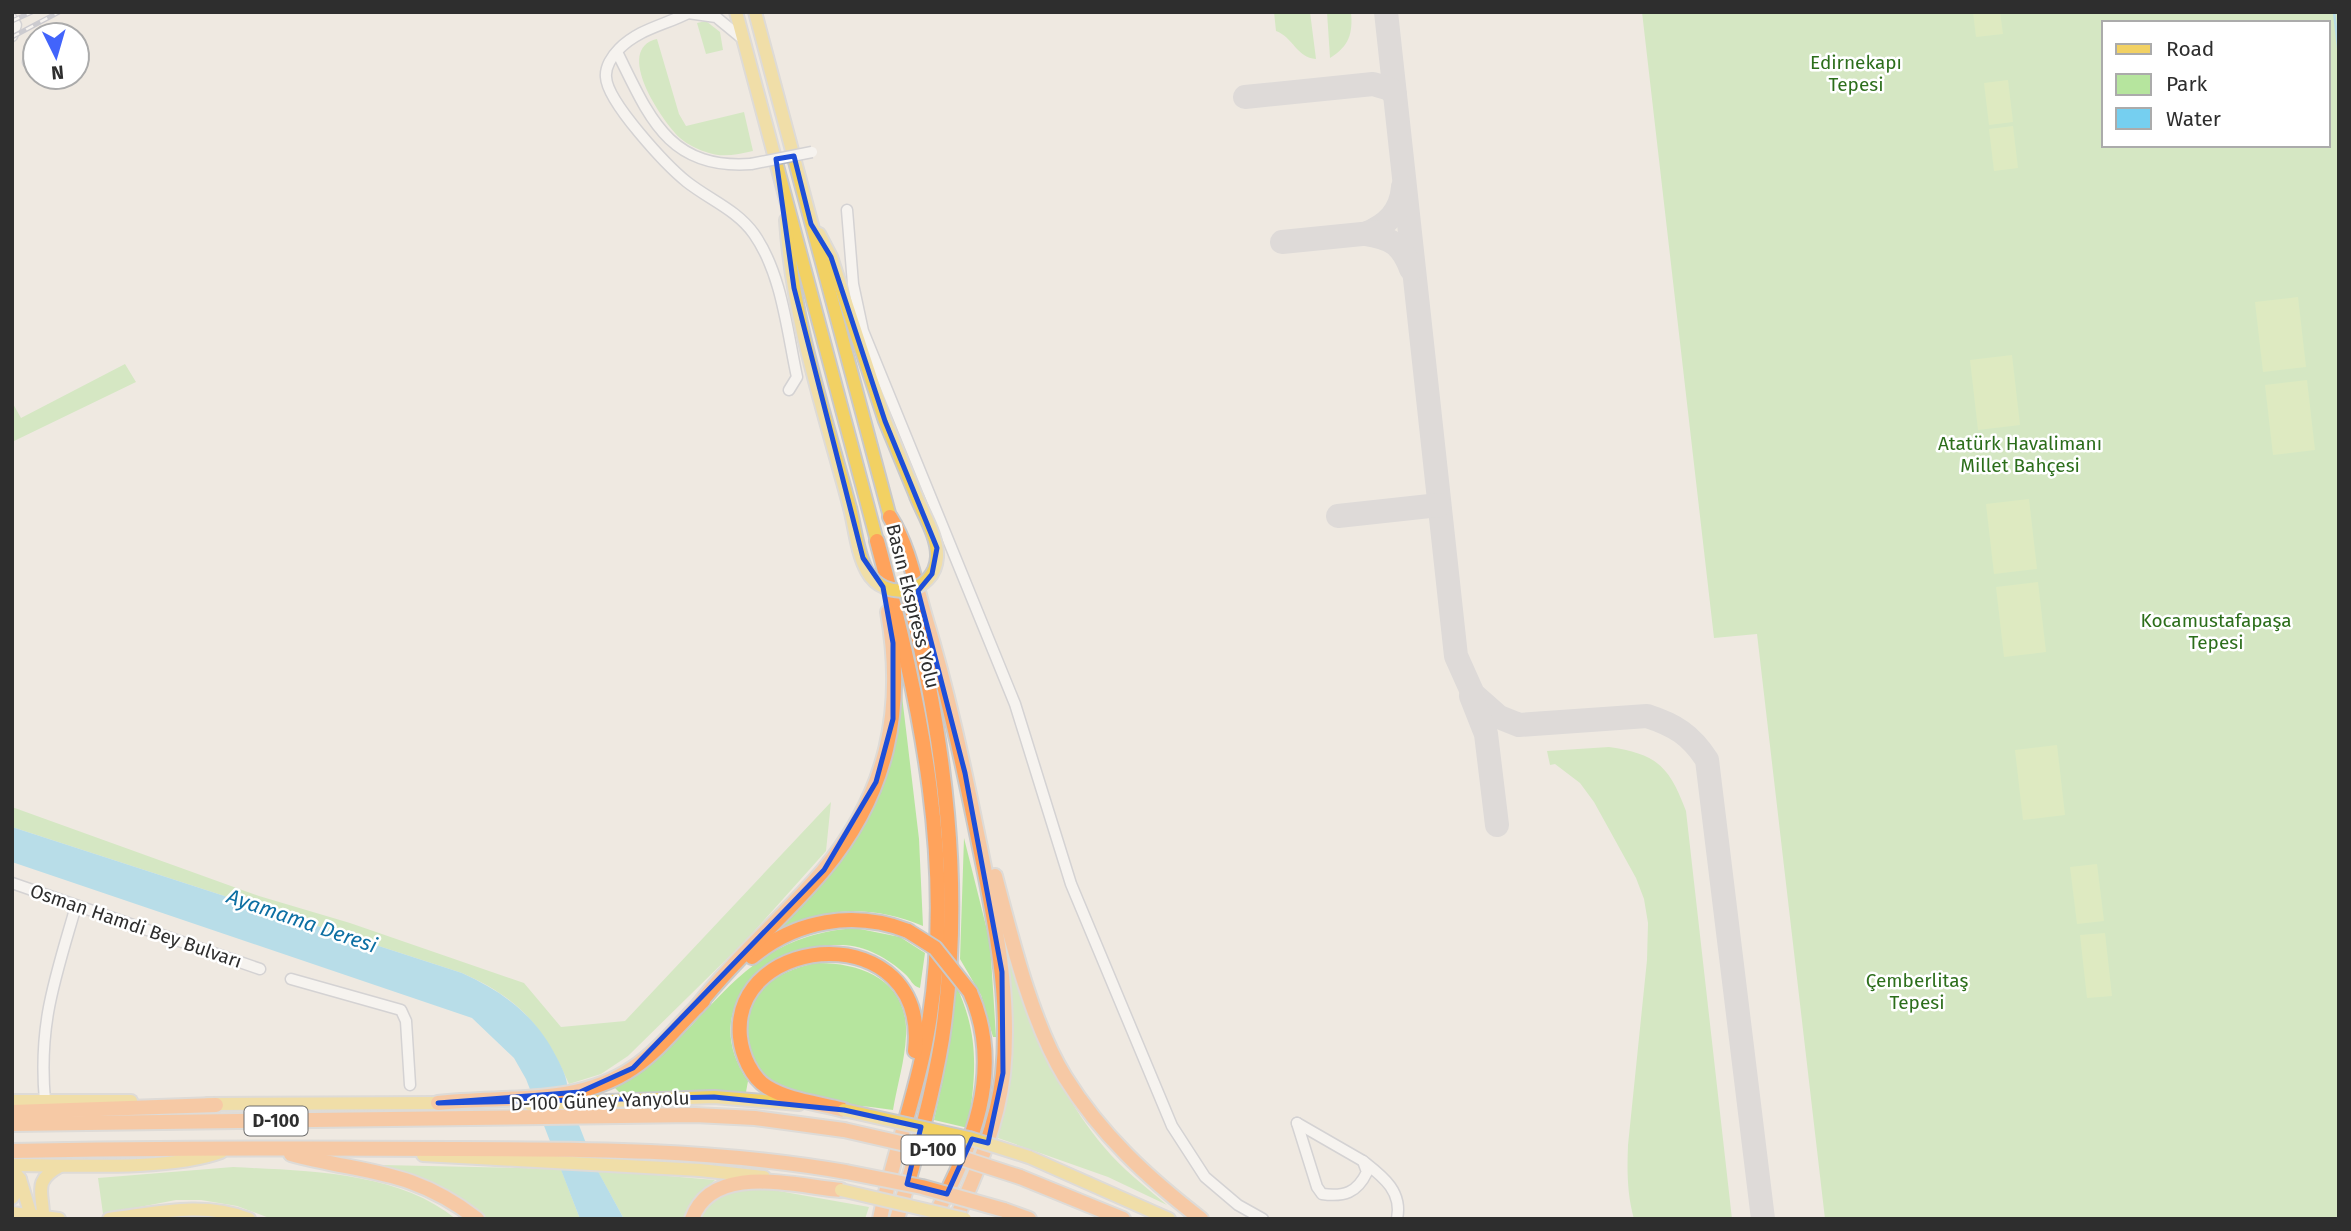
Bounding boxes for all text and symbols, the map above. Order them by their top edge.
north arrow [21,21,91,91]
legend [2102,21,2330,147]
text: Road [2166,36,2214,62]
park label: Edirnekapı Tepesi [1810,51,1902,96]
text: N [50,60,65,84]
text: Park [2166,71,2208,97]
text: Water [2166,106,2221,132]
park label: Atatürk Havalimanı Millet Bahçesi [1938,432,2102,477]
street label: Basın Ekspress Yolu [881,521,945,691]
park label: Kocamustafapaşa Tepesi [2140,609,2292,654]
street label: Osman Hamdi Bey Bulvarı [27,879,245,973]
water label: Ayamama Deresi [223,883,381,959]
park label: Çemberlitaş Tepesi [1866,969,1968,1014]
street label: D-100 Güney Yanyolu [510,1086,690,1116]
road number: D-100 [244,1106,308,1136]
road number: D-100 [902,1135,964,1164]

